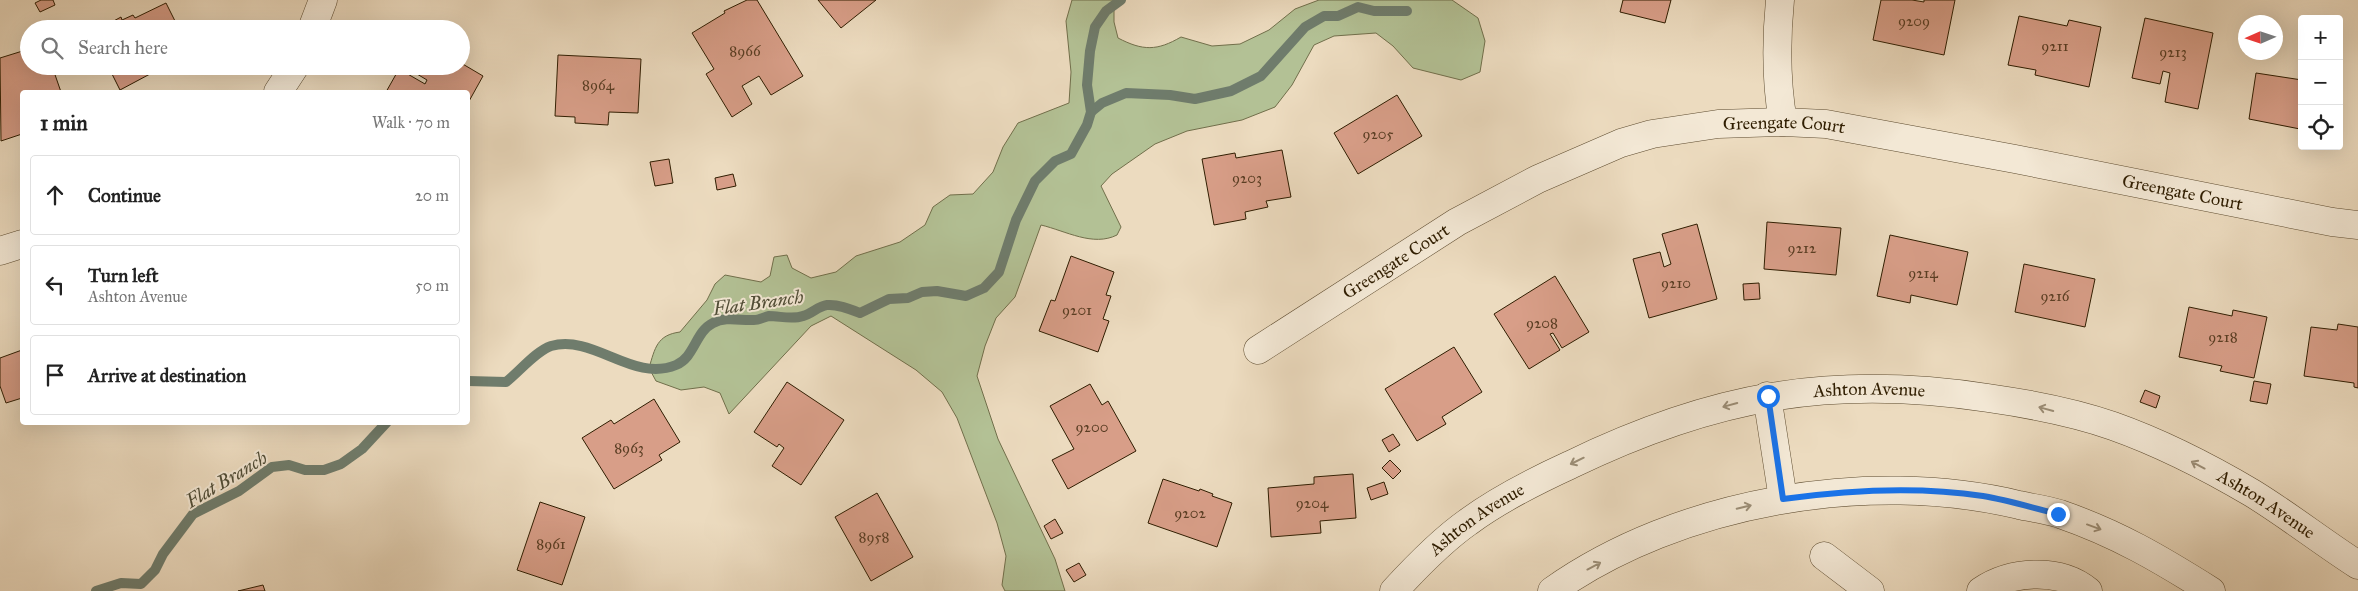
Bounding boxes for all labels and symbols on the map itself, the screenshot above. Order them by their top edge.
house number: 9209 [1898,12,1930,30]
north arrow [2238,15,2283,60]
house number: 9211 [2041,37,2069,55]
house number: 8966 [729,42,762,60]
house number: 9213 [2159,43,2187,61]
house number: 8964 [582,76,615,94]
street label: Greengate Court [1723,111,1848,138]
house number: 9205 [1362,125,1394,143]
house number: 9203 [1232,169,1262,187]
street label: Greengate Court [2120,170,2245,215]
street label: Greengate Court [1338,219,1454,304]
house number: 9212 [1788,239,1817,257]
house number: 9214 [1908,264,1939,282]
house number: 9210 [1661,274,1691,292]
water label: Flat Branch [710,285,805,320]
house number: 9216 [2040,287,2071,305]
house number: 9201 [1062,301,1092,319]
house number: 9208 [1526,314,1558,332]
house number: 9218 [2208,328,2238,346]
street label: Ashton Avenue [1811,378,1926,402]
route start [1757,385,1780,408]
one-way arrow [1722,400,1738,410]
one-way arrow [2039,404,2055,413]
house number: 9200 [1076,418,1108,436]
house number: 8963 [614,439,644,457]
water label: Flat Branch [180,446,271,513]
one-way arrow [1570,456,1585,466]
one-way arrow [2191,459,2206,469]
street label: Ashton Avenue [2213,464,2320,543]
street label: Ashton Avenue [1423,478,1528,561]
house number: 9204 [1296,494,1329,512]
one-way arrow [1736,502,1752,511]
route end [2047,503,2070,526]
house number: 9202 [1174,504,1206,522]
one-way arrow [2085,523,2101,532]
house number: 8958 [859,528,890,546]
house number: 8961 [536,535,566,553]
one-way arrow [1586,561,1601,571]

